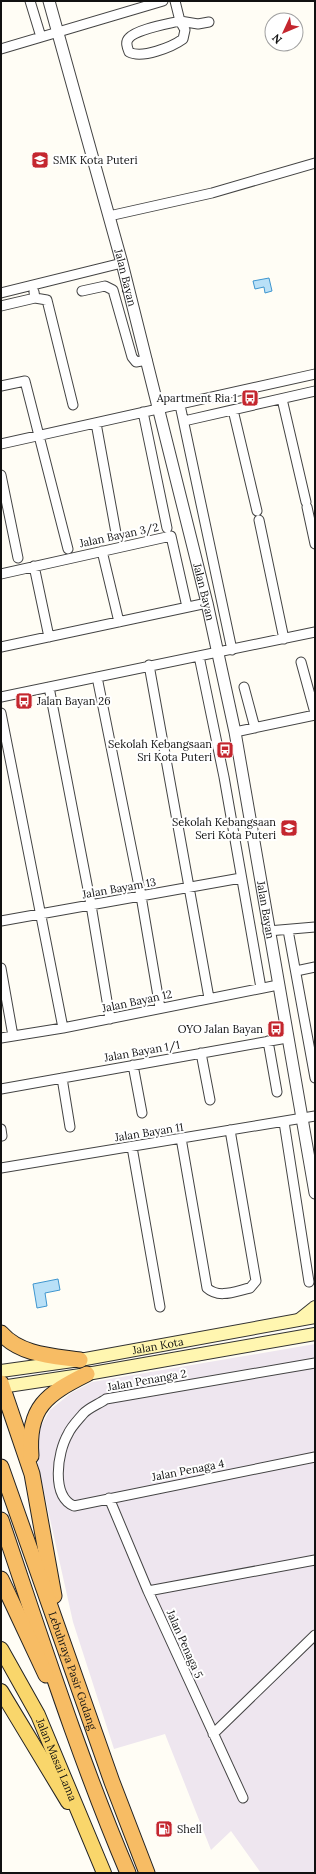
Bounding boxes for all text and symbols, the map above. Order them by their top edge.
north arrow [264,12,304,52]
text: N [268,31,285,47]
school or university icon: SMK Kota Puteri [30,150,50,170]
place label: SMK Kota Puteri [53,153,138,167]
street label: Jalan Bayan [111,246,140,308]
bus stop icon: Apartment Ria 1 [240,388,260,408]
place label: Apartment Ria 1 [156,391,237,405]
street label: Jalan Bayan 3/2 [77,520,160,551]
street label: Jalan Bayan [190,561,218,622]
bus stop icon: Jalan Bayan 26 [14,691,34,711]
place label: Jalan Bayan 26 [36,694,111,708]
place label: Sekolah Kebangsaan Sri Kota Puteri [108,737,212,764]
bus stop icon: Sekolah Kebangsaan Sri Kota Puteri [215,740,235,760]
place label: Sekolah Kebangsaan Seri Kota Puteri [172,815,276,842]
school or university icon: Sekolah Kebangsaan Seri Kota Puteri [279,818,299,838]
street label: Jalan Bayam 13 [80,875,157,902]
street label: Jalan Bayan [254,879,278,940]
street label: Jalan Bayan 12 [100,987,173,1015]
bus stop icon: OYO Jalan Bayan [266,1019,286,1039]
place label: OYO Jalan Bayan [178,1022,263,1036]
street label: Jalan Bayan 1/1 [102,1037,181,1066]
street label: Jalan Bayan 11 [113,1120,184,1144]
street label: Jalan Kota [130,1334,185,1357]
street label: Jalan Penanga 2 [105,1366,188,1394]
street label: Jalan Penaga 4 [150,1456,225,1484]
street label: Jalan Penaga 5 [163,1607,206,1680]
street label: Lebuhraya Pasir Gudang [45,1610,100,1733]
street label: Jalan Masai Lama [33,1715,80,1803]
fuel station icon: Shell [154,1819,174,1839]
place label: Shell [177,1822,202,1836]

